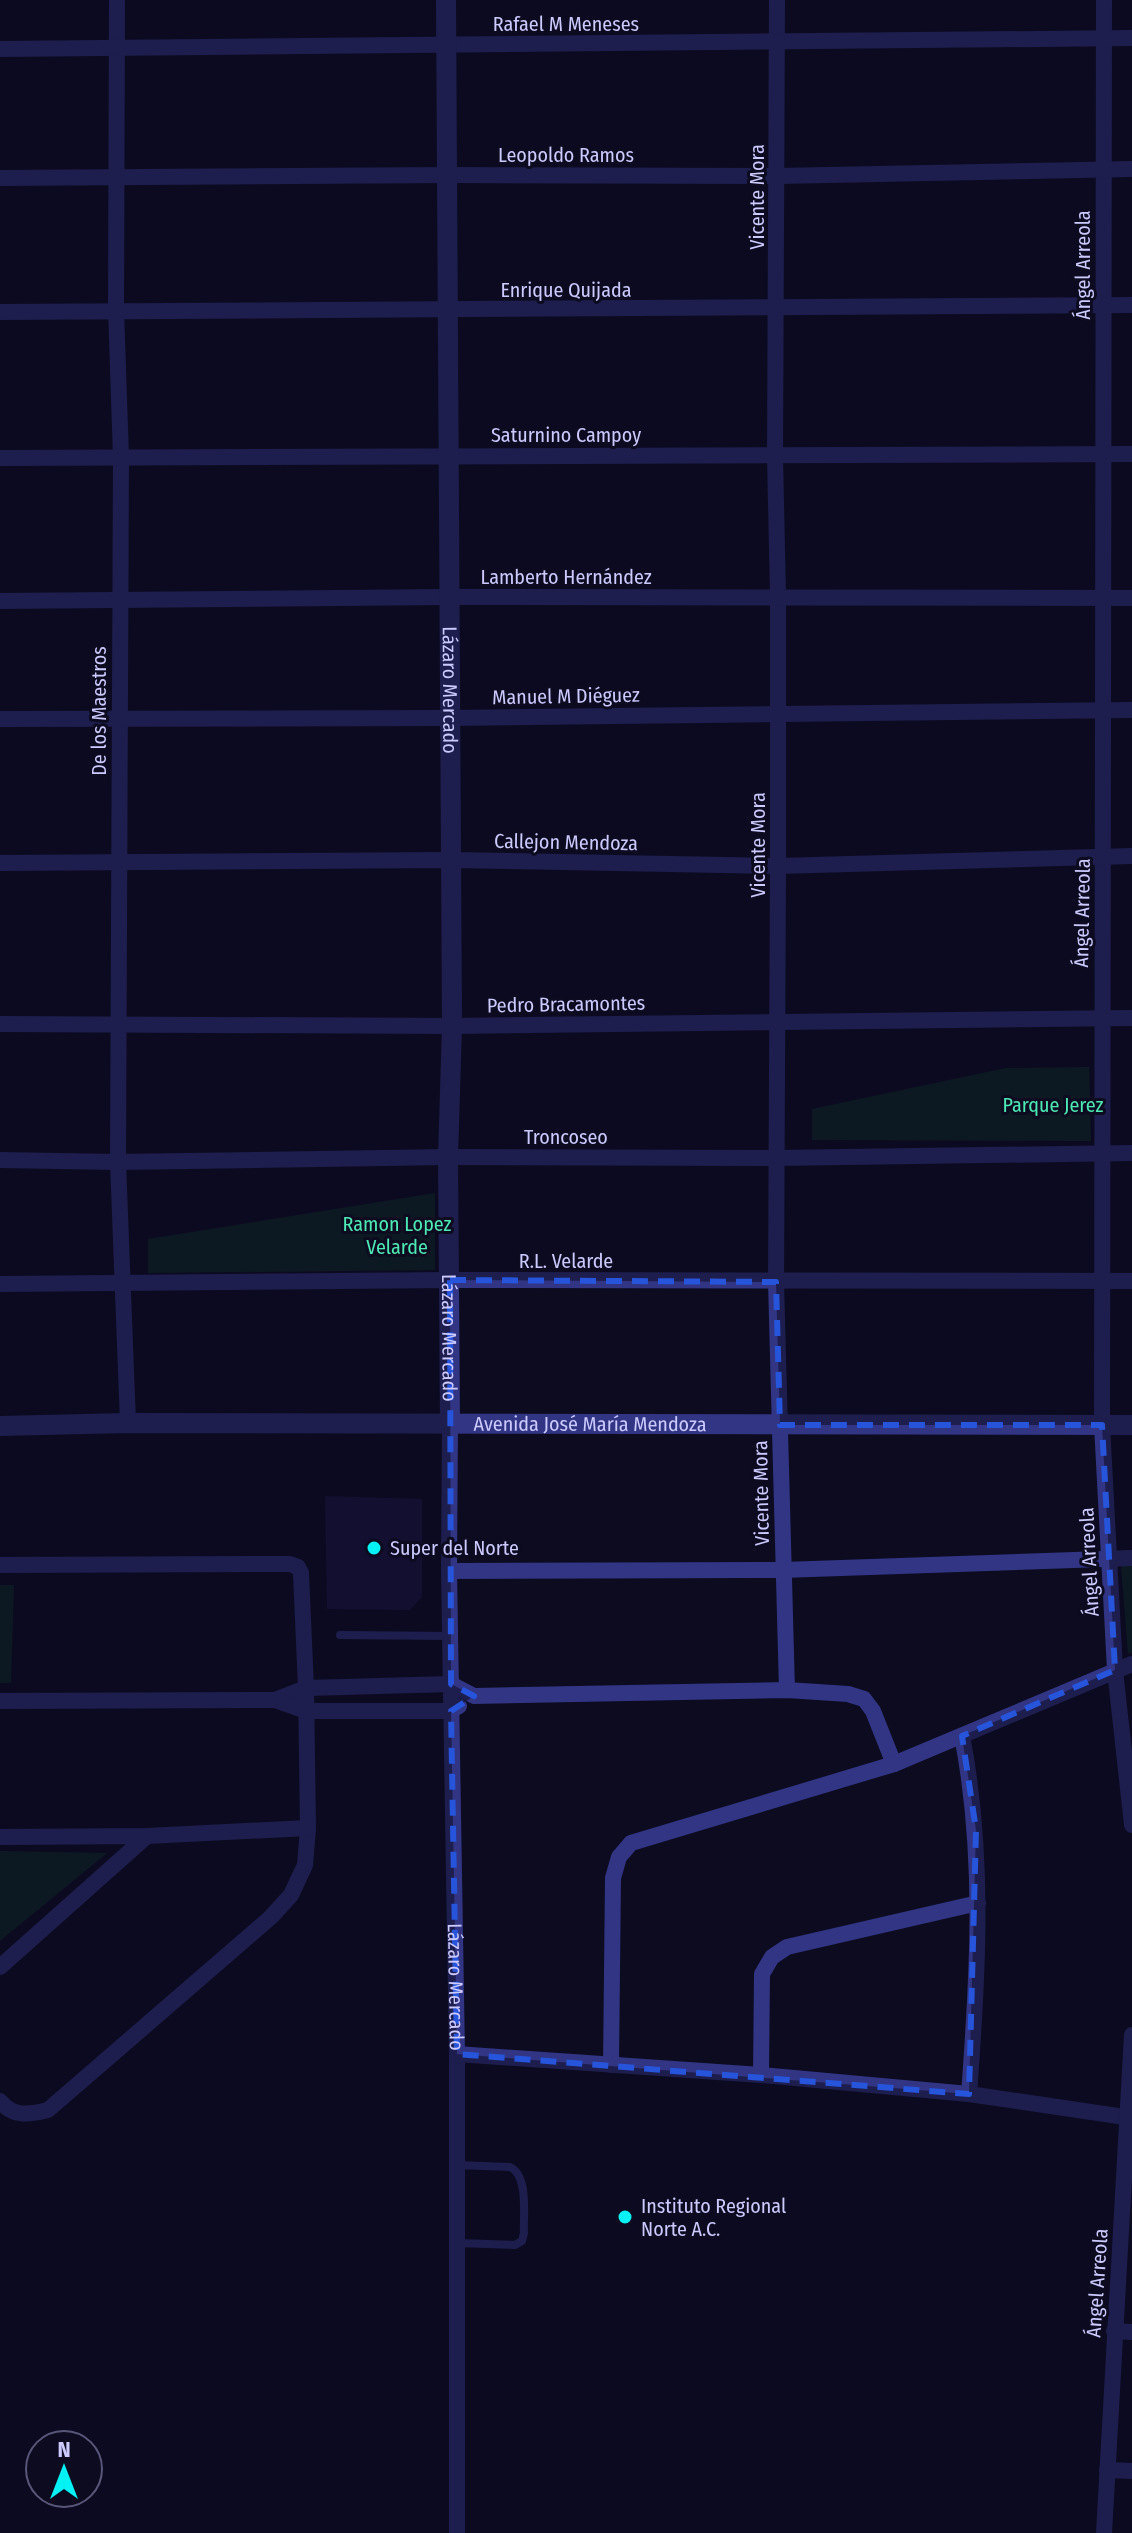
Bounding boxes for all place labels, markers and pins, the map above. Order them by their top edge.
place label: Super del Norte [390,1536,519,1560]
marker: Super del Norte [365,1539,383,1557]
place label: Instituto Regional Norte A.C. [641,2194,786,2241]
marker: Instituto Regional Norte A.C. [616,2208,634,2226]

